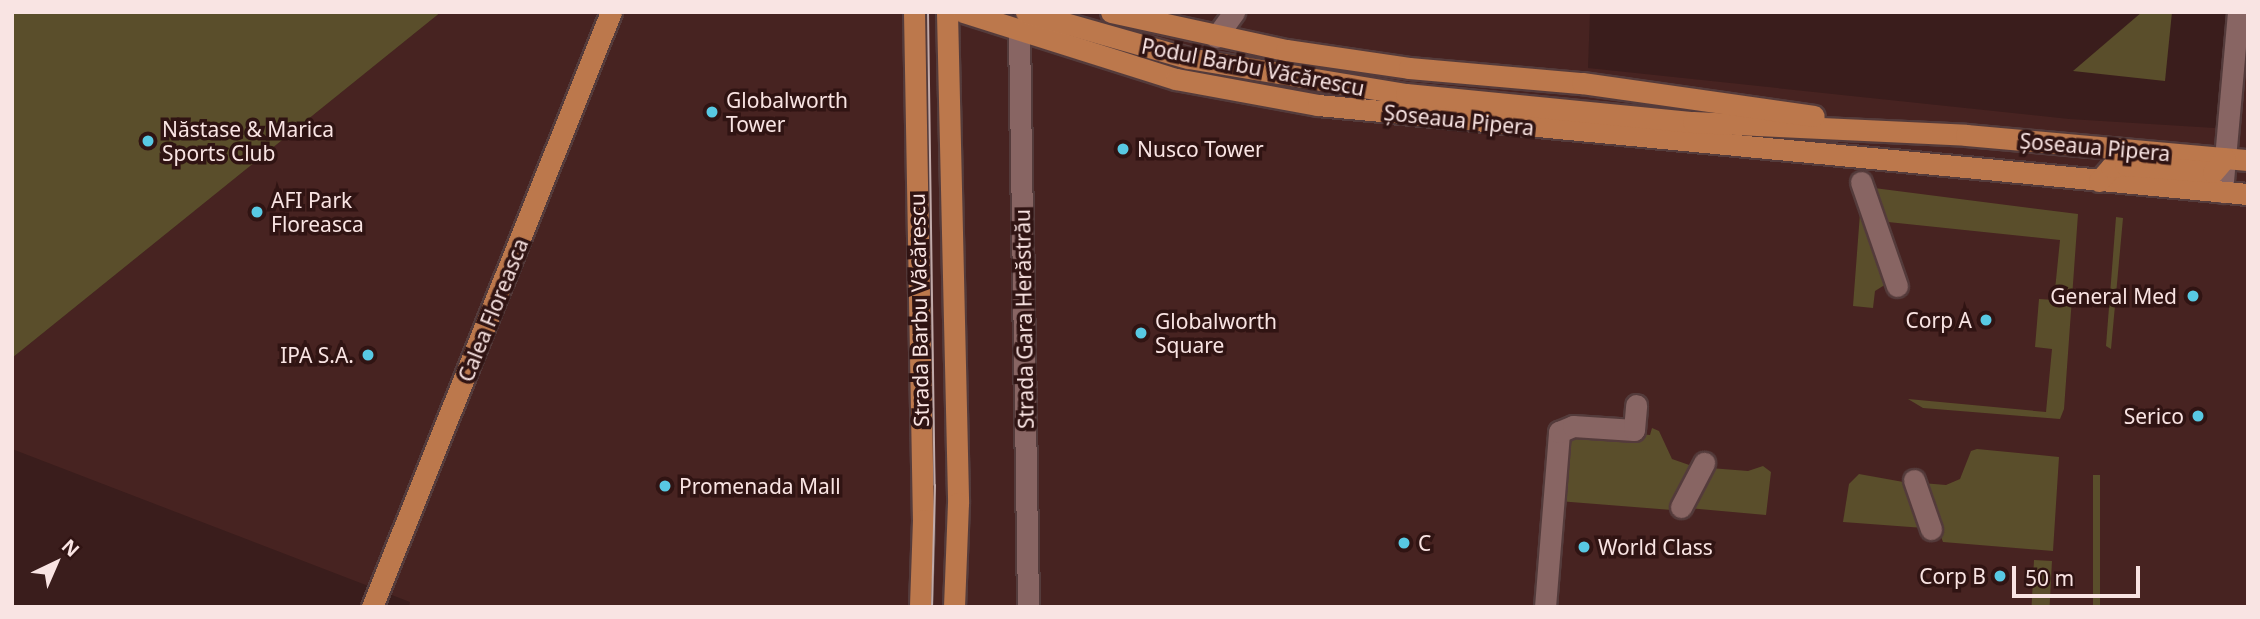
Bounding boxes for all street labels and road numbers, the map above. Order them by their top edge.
street label: Podul Barbu Văcărescu [1139,33,1367,101]
street label: Șoseaua Pipera [1383,100,1535,140]
street label: Șoseaua Pipera [2019,128,2171,166]
street label: Strada Barbu Văcărescu [904,193,934,427]
street label: Strada Gara Herăstrău [1009,209,1039,429]
street label: Calea Floreasca [453,235,533,385]

